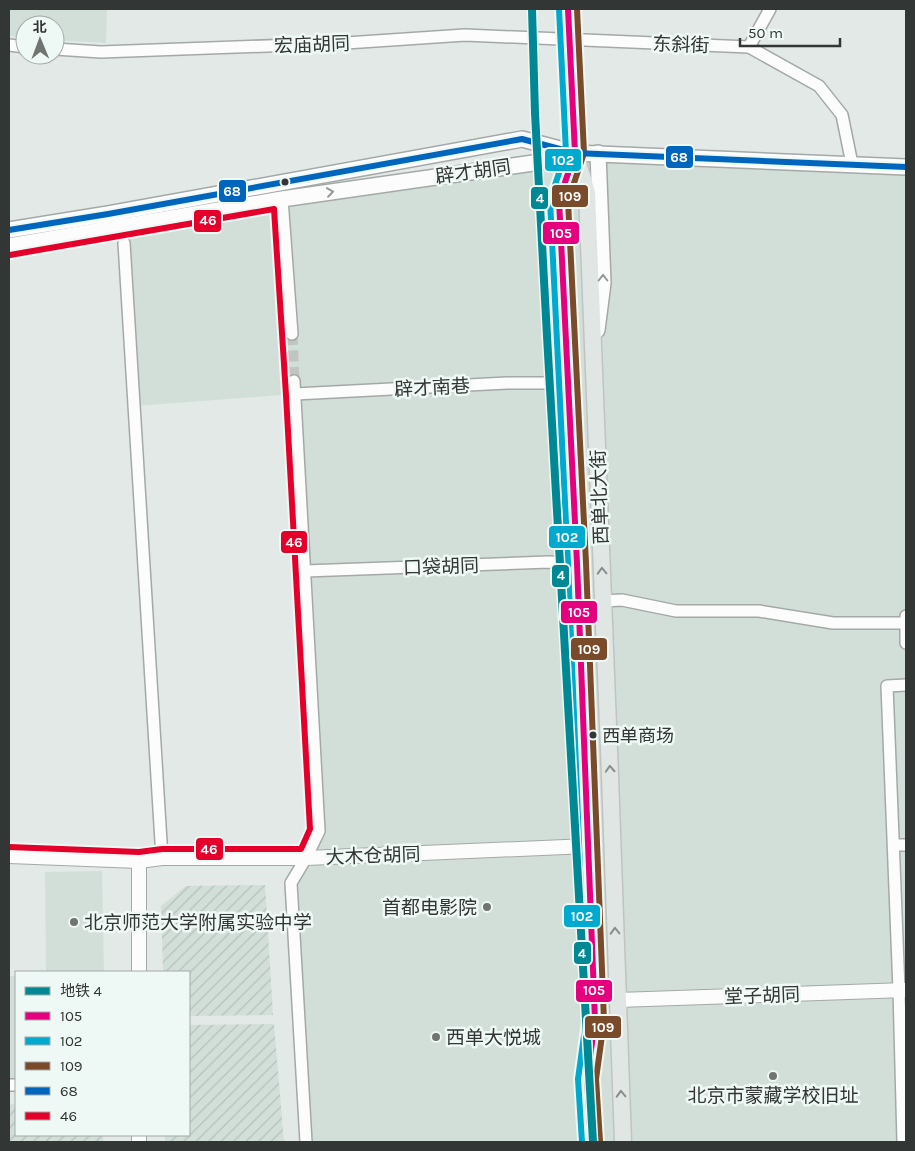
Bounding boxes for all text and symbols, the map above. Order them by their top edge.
north arrow [15,15,65,65]
scale bar [740,15,840,47]
text: 北 [33,19,47,36]
text: 50 m [748,24,783,42]
street label: 宏庙胡同 [274,33,350,57]
street label: 东斜街 [652,33,710,57]
line badge: 68 [665,145,694,169]
line badge: 102 [544,148,582,172]
text: 68 [670,149,688,166]
text: 102 [552,152,574,169]
street label: 辟才胡同 [434,156,512,188]
unlabelled marker [280,177,290,187]
line badge: 68 [218,179,247,203]
text: 68 [223,183,241,200]
line badge: 109 [551,184,589,208]
line badge: 4 [530,186,549,210]
one-way arrow [326,188,335,198]
text: 109 [559,188,581,205]
text: 4 [536,190,545,207]
line badge: 46 [193,209,222,233]
text: 46 [200,212,216,229]
line badge: 105 [542,221,580,245]
text: 105 [550,225,572,242]
one-way arrow [598,274,608,282]
street label: 辟才南巷 [394,375,471,401]
street label: 西单北大街 [587,449,613,545]
line badge: 102 [548,525,586,549]
text: 102 [556,529,578,546]
line badge: 46 [280,530,308,554]
text: 46 [286,534,302,551]
street label: 口袋胡同 [403,555,479,579]
line badge: 4 [551,564,570,588]
text: 4 [557,567,566,584]
one-way arrow [597,567,607,575]
line badge: 105 [560,600,598,624]
text: 105 [568,604,590,621]
line badge: 109 [570,637,608,661]
text: 109 [578,641,600,658]
place label: 西单商场 [602,725,674,747]
marker: 西单商场 [588,730,598,740]
one-way arrow [605,764,615,772]
line badge: 46 [195,837,224,861]
text: 46 [201,841,217,858]
street label: 大木仓胡同 [325,843,421,869]
place label: 首都电影院 [382,897,477,919]
marker: 首都电影院 [481,901,493,913]
line badge: 102 [563,904,601,928]
text: 102 [571,908,593,925]
place label: 北京师范大学附属实验中学 [84,912,312,934]
marker: 北京师范大学附属实验中学 [68,916,80,928]
one-way arrow [610,927,621,935]
line badge: 4 [573,941,592,965]
text: 4 [578,945,587,962]
legend [15,971,190,1136]
line badge: 105 [575,979,613,1003]
text: 地铁 4 [60,982,103,1000]
text: 105 [583,982,605,999]
street label: 堂子胡同 [724,984,800,1008]
text: 105 [60,1007,82,1025]
line badge: 109 [584,1015,622,1039]
text: 109 [592,1019,614,1036]
place label: 西单大悦城 [446,1027,541,1049]
marker: 西单大悦城 [430,1031,442,1043]
text: 102 [60,1032,83,1050]
text: 109 [60,1057,83,1075]
marker: 北京市蒙藏学校旧址 [767,1070,779,1082]
text: 68 [60,1082,78,1100]
place label: 北京市蒙藏学校旧址 [687,1085,859,1107]
one-way arrow [616,1089,626,1097]
text: 46 [60,1107,77,1125]

